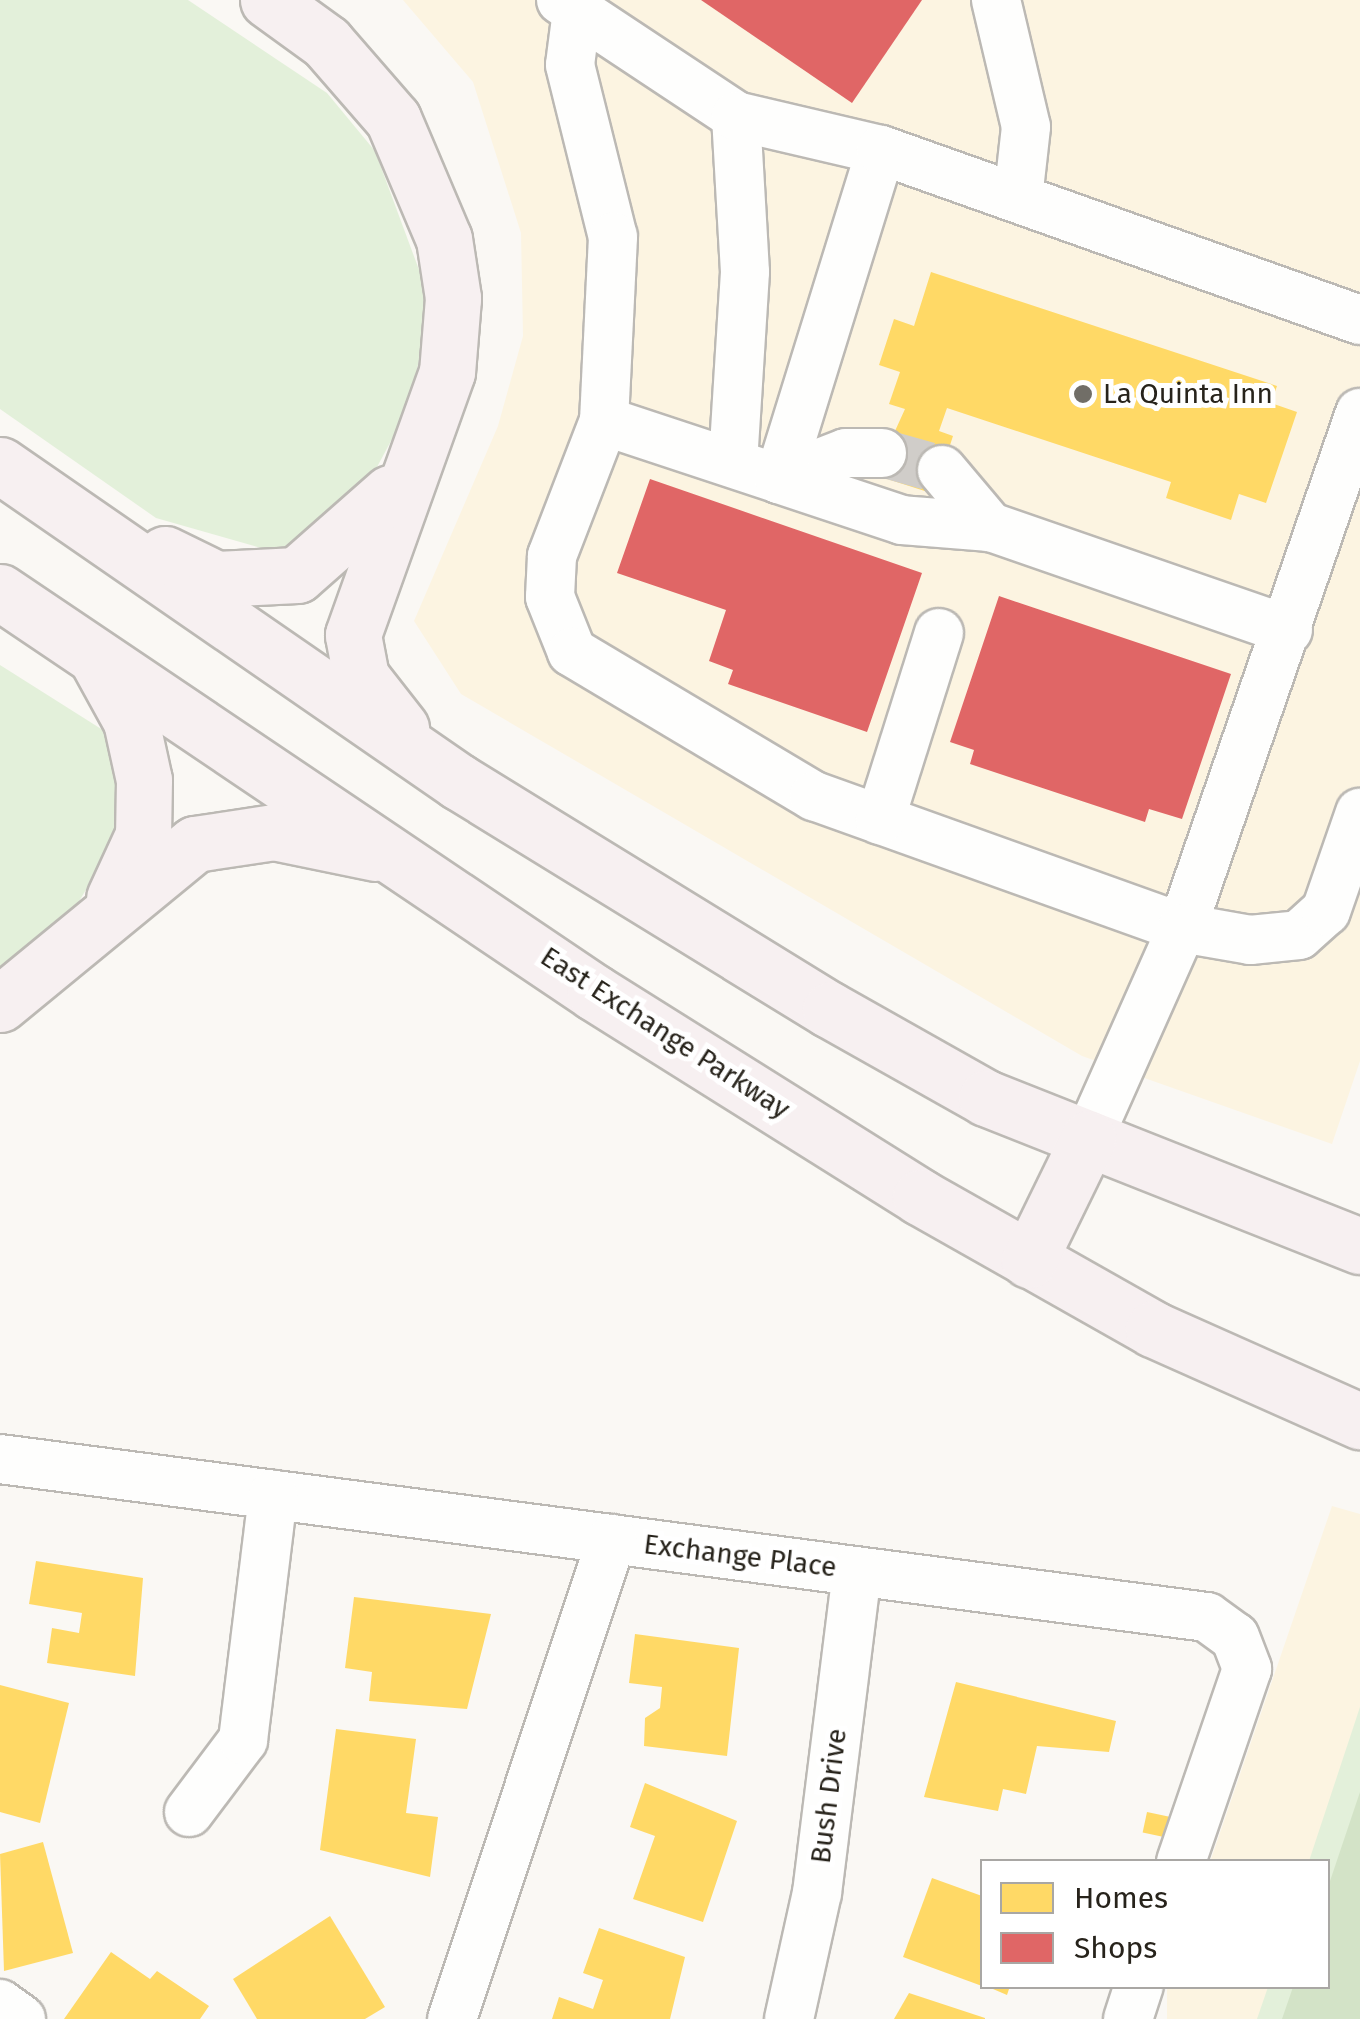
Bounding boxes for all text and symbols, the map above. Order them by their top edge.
place label: La Quinta Inn [1103,377,1273,411]
marker: La Quinta Inn [1072,383,1094,405]
street label: East Exchange Parkway [534,940,796,1126]
street label: Exchange Place [642,1528,838,1584]
street label: Bush Drive [804,1727,854,1865]
legend [980,1859,1330,1989]
text: Homes [1074,1880,1168,1916]
text: Shops [1074,1930,1157,1966]

